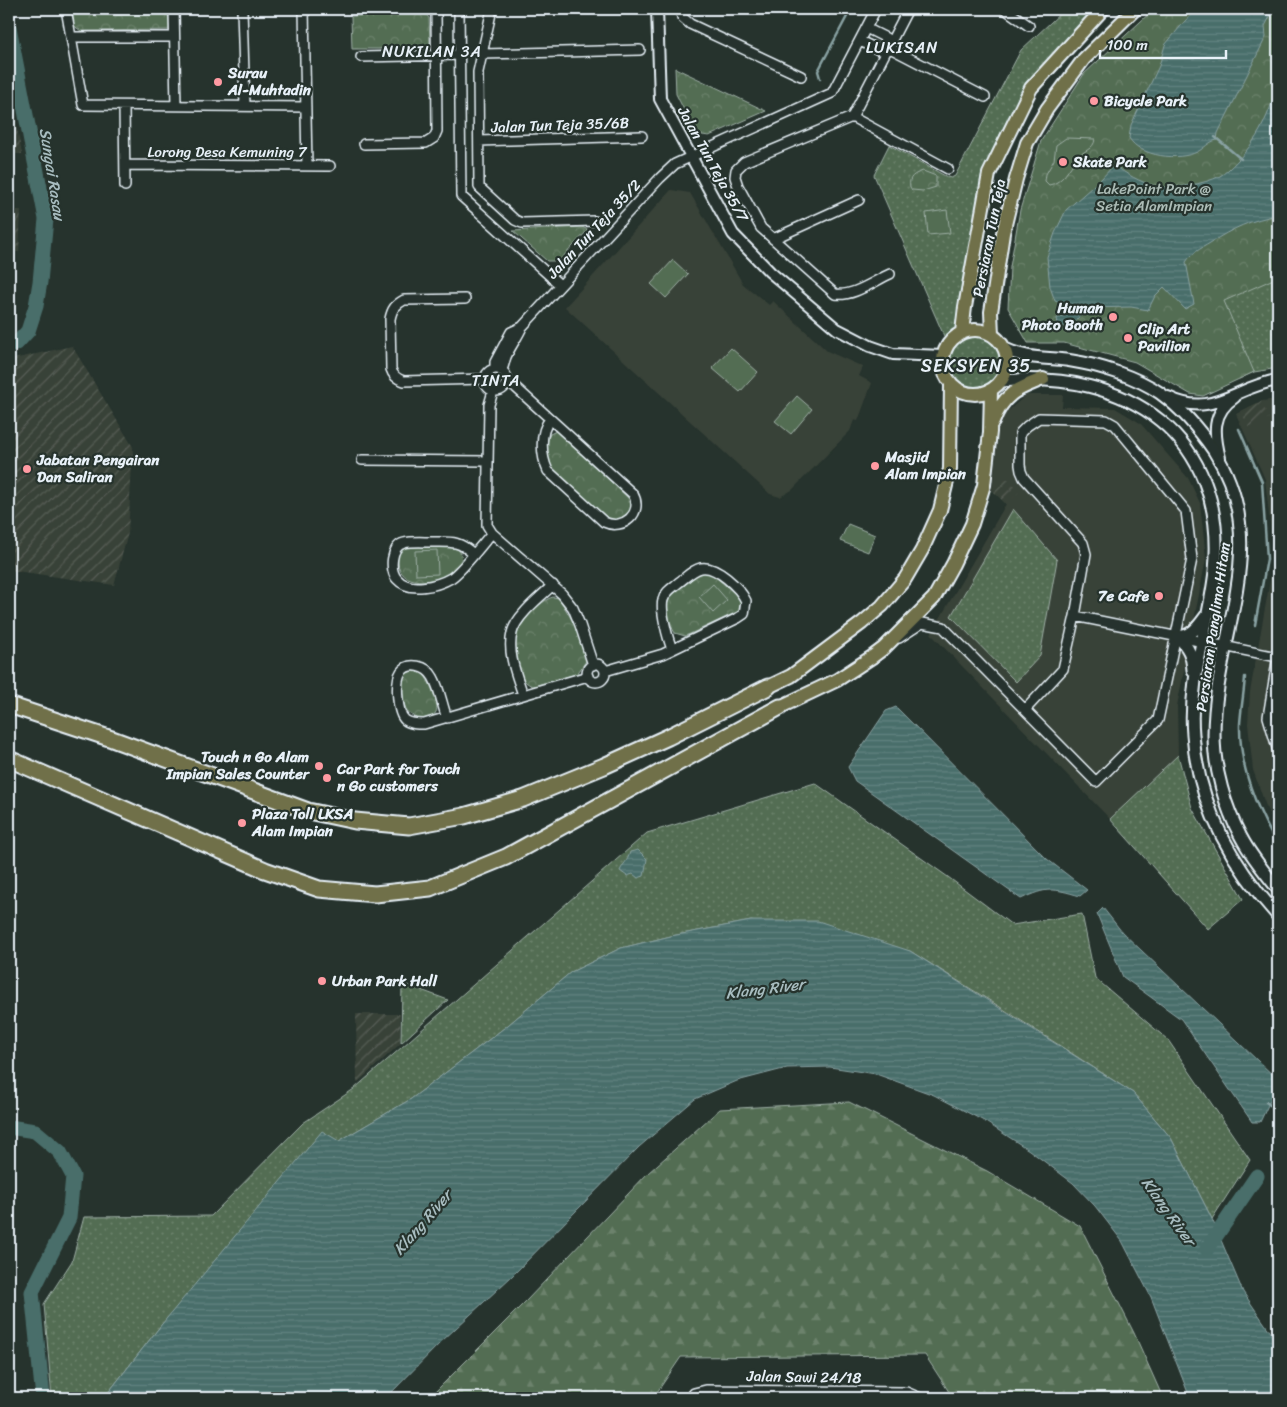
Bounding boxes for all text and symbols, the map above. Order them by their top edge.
scale bar [1100,28,1226,60]
text: 100 m [1107,32,1148,58]
district label: LUKISAN [866,33,938,62]
district label: NUKILAN 3A [382,37,482,66]
place label: Surau Al-Muhtadin [227,60,312,103]
marker: Surau Al-Muhtadin [212,76,224,88]
place label: Bicycle Park [1104,88,1187,114]
marker: Bicycle Park [1088,95,1100,107]
street label: Jalan Tun Teja 35/7 [670,101,756,228]
street label: Jalan Tun Teja 35/6B [490,110,630,140]
water label: Sungai Rasau [31,126,74,225]
street label: Lorong Desa Kemuning 7 [147,139,308,165]
place label: Skate Park [1072,149,1148,175]
marker: Skate Park [1057,156,1069,168]
street label: Jalan Tun Teja 35/2 [540,173,648,286]
street label: Persiaran Tun Teja [965,176,1013,299]
park label: LakePoint Park @ Setia AlamImpian [1096,176,1212,219]
place label: Human Photo Booth [1022,295,1104,338]
marker: Human Photo Booth [1107,311,1119,323]
place label: Clip Art Pavilion [1137,316,1191,359]
marker: Clip Art Pavilion [1122,332,1134,344]
district label: SEKSYEN 35 [921,350,1031,382]
district label: TINTA [472,366,520,395]
place label: Masjid Alam Impian [884,444,967,487]
place label: Jabatan Pengairan Dan Saliran [36,447,160,490]
marker: Masjid Alam Impian [869,460,881,472]
marker: Jabatan Pengairan Dan Saliran [21,463,33,475]
street label: Persiaran Panglima Hitam [1188,540,1238,713]
place label: 7e Cafe [1098,583,1150,609]
marker: 7e Cafe [1153,590,1165,602]
place label: Touch n Go Alam Impian Sales Counter [166,744,311,787]
place label: Car Park for Touch n Go customers [336,756,461,799]
marker: Touch n Go Alam Impian Sales Counter [313,760,325,772]
marker: Car Park for Touch n Go customers [321,772,333,784]
place label: Plaza Toll LKSA Alam Impian [251,801,353,844]
marker: Plaza Toll LKSA Alam Impian [236,817,248,829]
place label: Urban Park Hall [332,968,438,994]
water label: Klang River [724,969,809,1008]
marker: Urban Park Hall [316,975,328,987]
water label: Klang River [1134,1171,1206,1255]
water label: Klang River [386,1180,461,1262]
street label: Jalan Sawi 24/18 [745,1363,862,1391]

